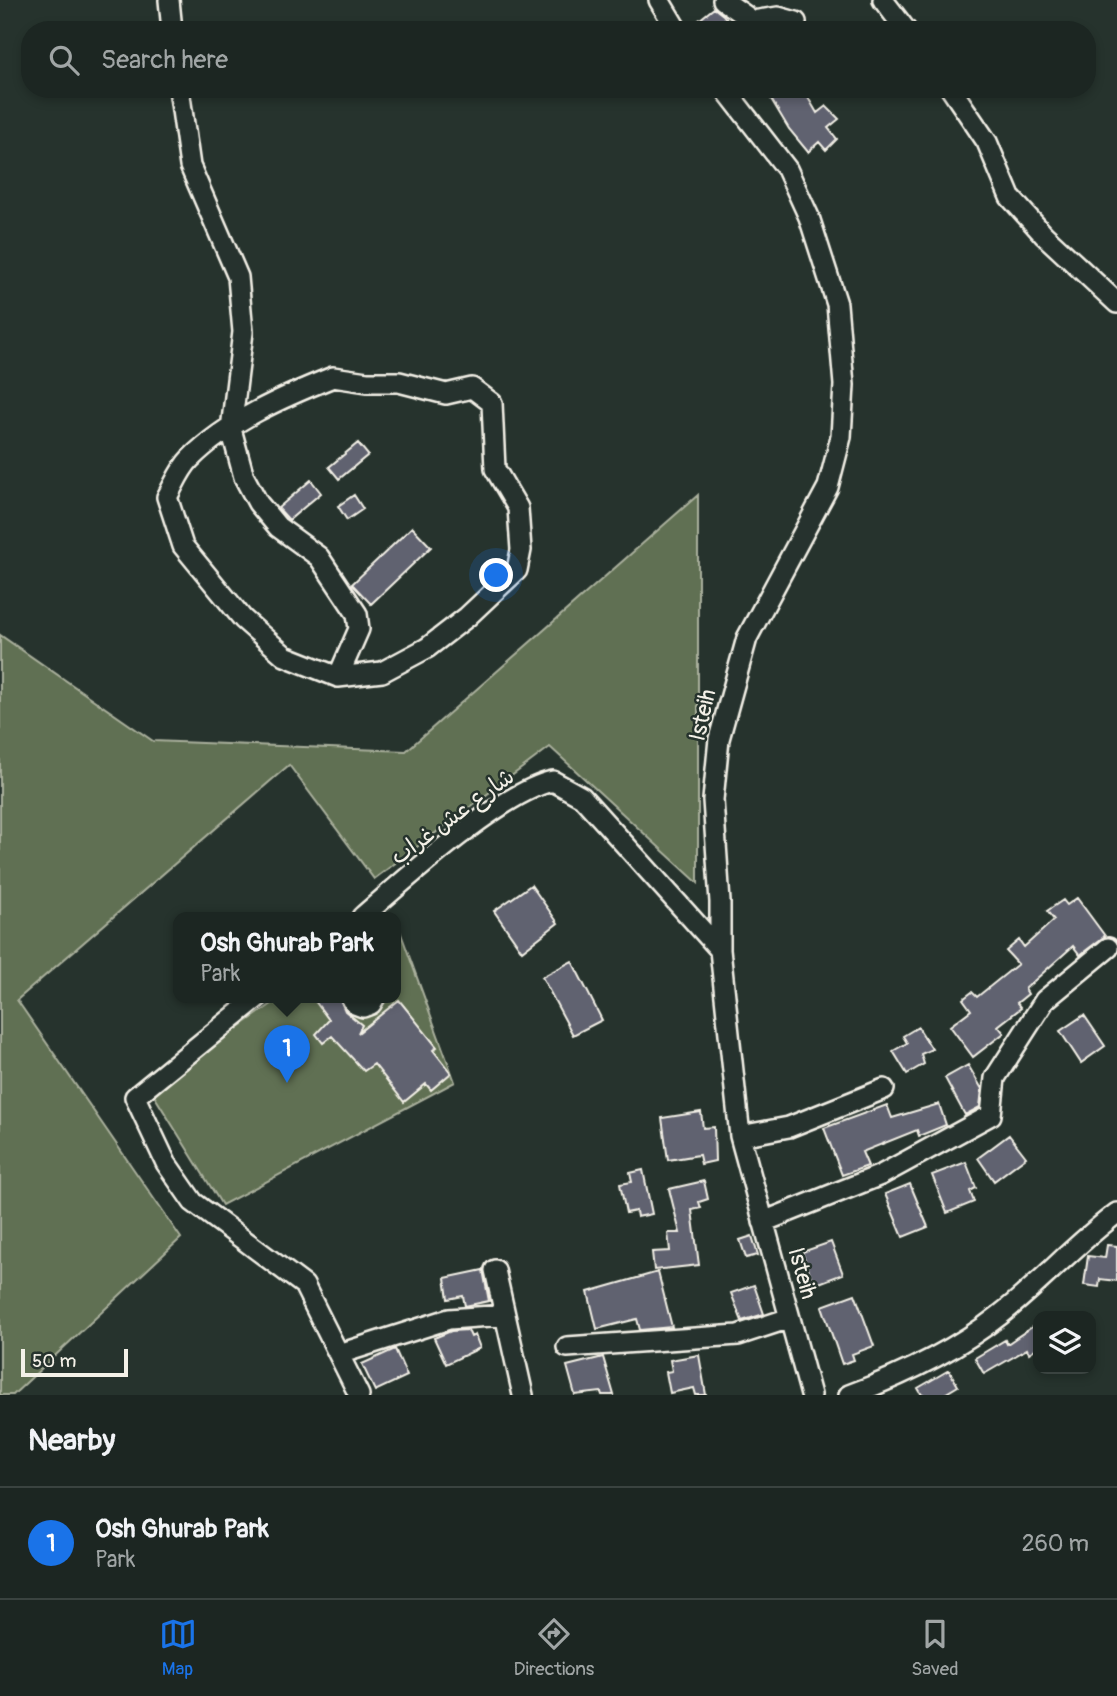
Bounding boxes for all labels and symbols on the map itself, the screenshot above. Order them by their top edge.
your location [479,558,513,592]
street label: Isteih [682,686,722,744]
street label: شارع عش غراب [385,762,521,872]
pin: 1 [264,1025,310,1083]
street label: Isteih [781,1244,824,1302]
scale bar [21,1346,128,1378]

